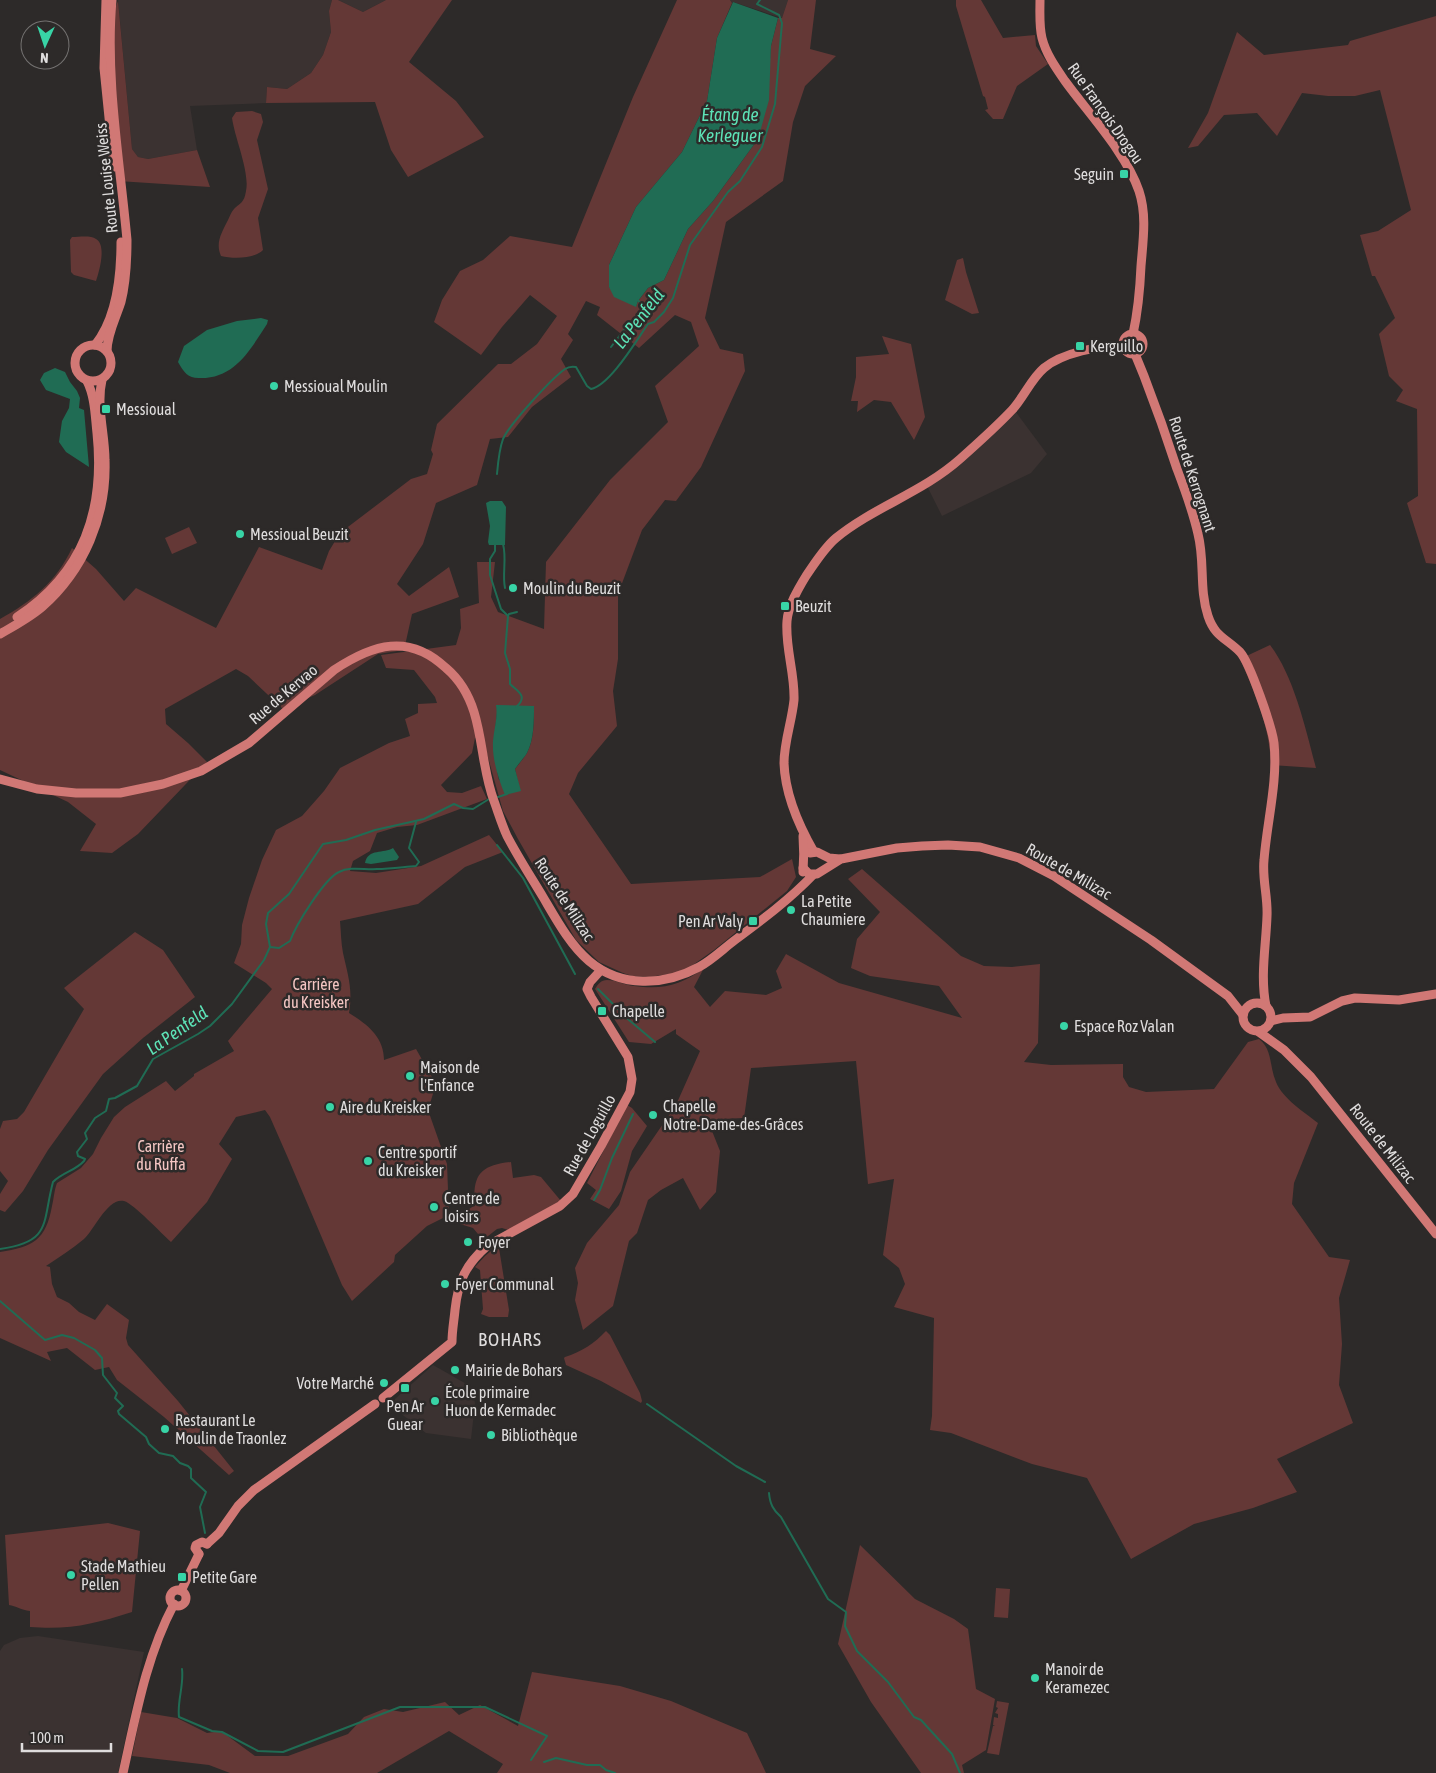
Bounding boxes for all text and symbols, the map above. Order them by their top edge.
north arrow [20,20,70,70]
text: N [40,50,49,66]
street label: Rue François Drogou [1064,59,1147,167]
water label: Étang de Kerleguer [698,104,763,146]
street label: Route Louise Weiss [91,122,121,234]
place label: Seguin [1074,165,1114,184]
marker: Seguin [1118,168,1130,180]
water label: La Penfeld [609,284,669,353]
place label: Kerguillo [1090,337,1143,356]
marker: Kerguillo [1074,340,1086,352]
place label: Messioual Moulin [284,377,388,395]
marker: Messioual Moulin [268,380,280,392]
place label: Messioual [116,400,177,418]
marker: Messioual [100,403,112,415]
street label: Route de Kerrognant [1165,414,1220,535]
place label: Messioual Beuzit [250,525,349,543]
marker: Messioual Beuzit [234,528,246,540]
place label: Moulin du Beuzit [523,579,621,597]
marker: Moulin du Beuzit [507,582,519,594]
place label: Beuzit [795,597,832,615]
marker: Beuzit [779,600,791,612]
street label: Rue de Kervao [245,660,321,728]
street label: Route de Milizac [1023,839,1115,903]
street label: Route de Milizac [531,854,599,944]
place label: La Petite Chaumiere [801,892,866,928]
marker: La Petite Chaumiere [785,904,797,916]
place label: Pen Ar Valy [678,912,743,931]
marker: Pen Ar Valy [747,915,759,927]
park label: Carrière du Kreisker [283,975,349,1011]
water label: La Penfeld [142,1002,212,1059]
place label: Chapelle [612,1002,665,1021]
marker: Chapelle [596,1005,608,1017]
place label: Espace Roz Valan [1074,1017,1174,1036]
marker: Espace Roz Valan [1058,1020,1070,1032]
place label: Maison de l'Enfance [420,1058,480,1094]
marker: Maison de l'Enfance [404,1070,416,1082]
street label: Rue de Loguillo [559,1091,620,1179]
place label: Chapelle Notre-Dame-des-Grâces [663,1097,804,1133]
place label: Aire du Kreisker [340,1098,431,1116]
street label: Route de Milizac [1346,1100,1420,1186]
marker: Aire du Kreisker [324,1101,336,1113]
marker: Chapelle Notre-Dame-des-Grâces [647,1109,659,1121]
park label: Carrière du Ruffa [136,1137,186,1173]
place label: Centre sportif du Kreisker [378,1143,458,1179]
marker: Centre sportif du Kreisker [362,1155,374,1167]
place label: Centre de loisirs [444,1189,500,1225]
marker: Centre de loisirs [428,1201,440,1213]
place label: Foyer [478,1233,510,1252]
marker: Foyer [462,1236,474,1248]
place label: Foyer Communal [455,1275,555,1294]
marker: Foyer Communal [439,1278,451,1290]
district label: BOHARS [478,1328,542,1350]
place label: Mairie de Bohars [465,1361,563,1379]
marker: Mairie de Bohars [449,1364,461,1376]
place label: Votre Marché [297,1374,374,1392]
marker: Votre Marché [378,1377,390,1389]
marker: Pen Ar Guear [399,1382,411,1394]
place label: École primaire Huon de Kermadec [445,1383,556,1419]
marker: École primaire Huon de Kermadec [429,1395,441,1407]
place label: Pen Ar Guear [386,1397,424,1433]
place label: Restaurant Le Moulin de Traonlez [175,1411,286,1447]
marker: Restaurant Le Moulin de Traonlez [159,1423,171,1435]
place label: Bibliothèque [501,1426,577,1445]
marker: Bibliothèque [485,1429,497,1441]
place label: Stade Mathieu Pellen [81,1557,166,1593]
place label: Petite Gare [192,1568,257,1586]
marker: Stade Mathieu Pellen [65,1569,77,1581]
marker: Petite Gare [176,1571,188,1583]
place label: Manoir de Keramezec [1045,1660,1109,1696]
marker: Manoir de Keramezec [1029,1672,1041,1684]
scale bar [22,1720,111,1752]
text: 100 m [30,1729,64,1746]

